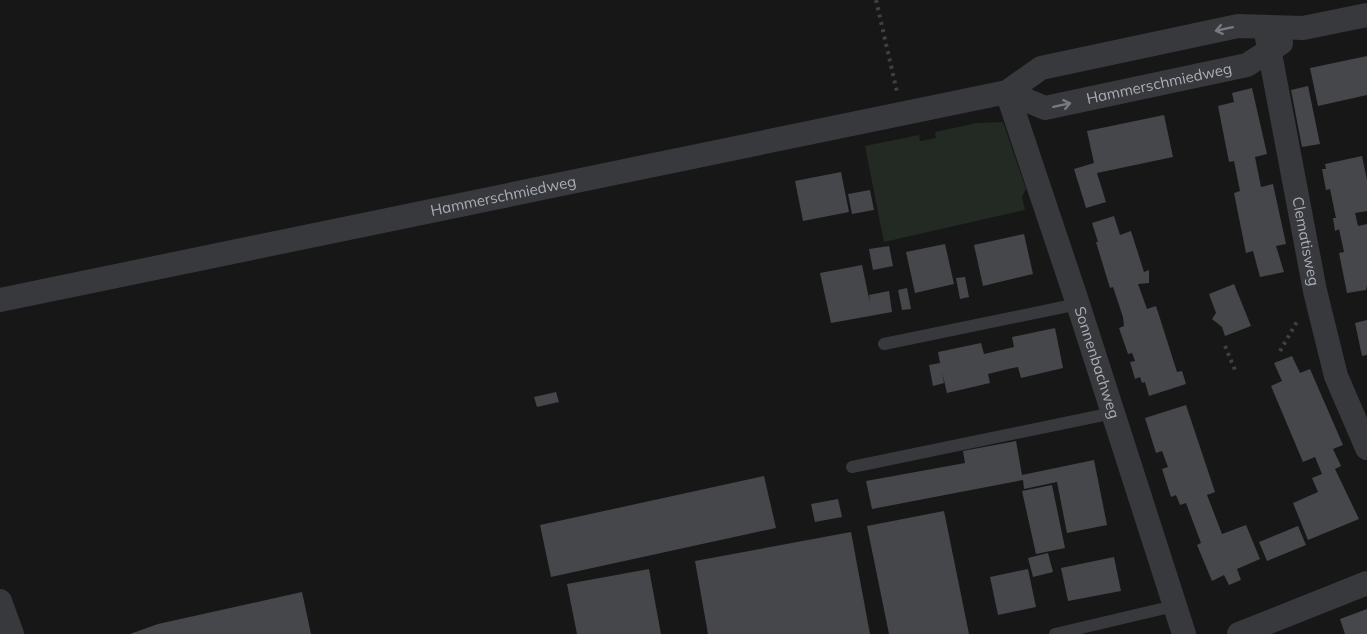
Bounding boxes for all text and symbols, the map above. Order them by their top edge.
one-way arrow [1214,24,1234,35]
street label: Hammerschmiedweg [1085,58,1234,108]
one-way arrow [1052,98,1071,110]
street label: Hammerschmiedweg [429,171,578,220]
street label: Clematisweg [1288,195,1324,287]
street label: Sonnenbachweg [1070,304,1124,421]

